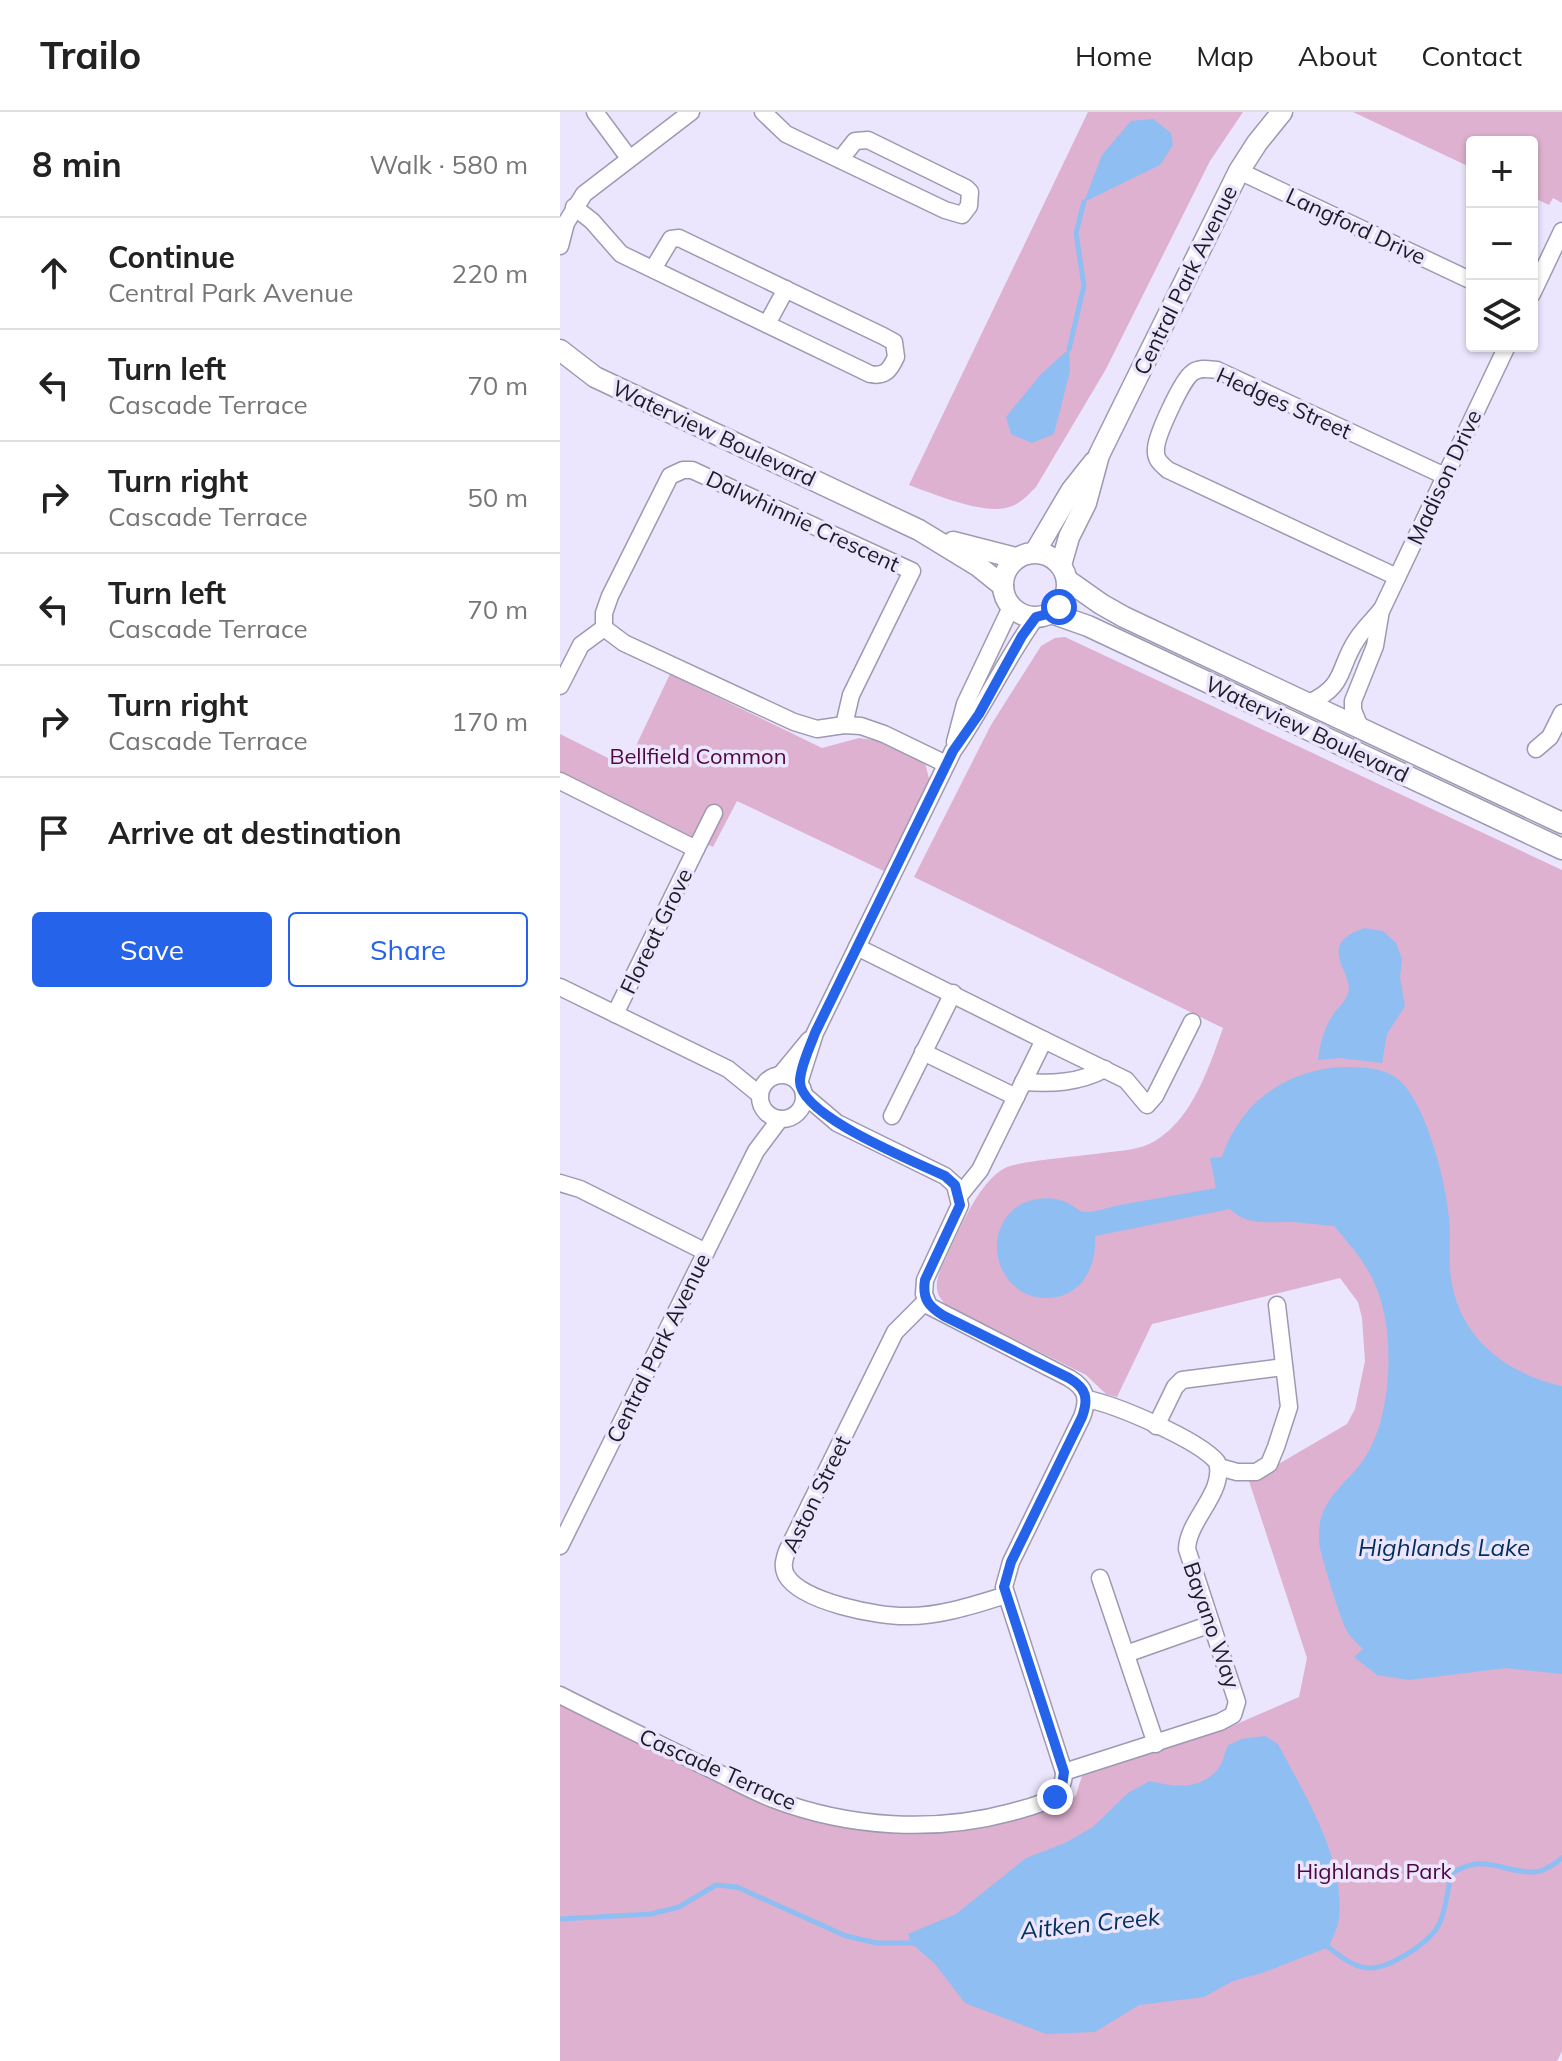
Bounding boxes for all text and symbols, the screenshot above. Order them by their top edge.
text: Trailo [40,31,141,79]
text: Home [1075,38,1152,73]
text: Map [1196,38,1254,73]
text: About [1298,38,1377,73]
text: Contact [1421,38,1522,73]
map controls [1466,136,1538,352]
button: + [1466,136,1538,208]
text: 8 min [32,143,122,186]
text: Walk · 580 m [369,148,528,181]
street label: Central Park Avenue [1127,181,1243,379]
street label: Langford Drive [1282,181,1430,271]
button: − [1466,208,1538,280]
text: Continue [108,238,235,276]
icon: ahead [32,251,76,295]
text: 220 m [452,257,528,290]
text: Central Park Avenue [108,276,353,309]
button: layers [1466,280,1538,352]
text: Turn left [108,350,226,388]
street label: Hedges Street [1212,361,1356,445]
icon: left [32,363,76,407]
text: 70 m [467,369,528,402]
street label: Waterview Boulevard [608,374,820,492]
text: Cascade Terrace [108,388,308,421]
street label: Madison Drive [1401,405,1487,549]
text: Turn right [108,462,248,500]
street label: Dalwhinnie Crescent [702,464,904,578]
icon: right [32,475,76,519]
text: 50 m [467,481,528,514]
text: Cascade Terrace [108,500,308,533]
text: Turn left [108,574,226,612]
icon: left [32,587,76,631]
route start [1041,589,1077,625]
text: 70 m [467,593,528,626]
text: Cascade Terrace [108,612,308,645]
street label: Waterview Boulevard [1201,670,1413,788]
text: Turn right [108,686,248,724]
icon: right [32,699,76,743]
text: 170 m [452,705,528,738]
text: Cascade Terrace [108,724,308,757]
park label: Bellfield Common [609,742,787,770]
icon: arrive [32,811,76,855]
text: Arrive at destination [108,814,402,852]
street label: Floreat Grove [614,864,698,998]
button: Save [32,912,272,987]
button: Share [288,912,528,987]
street label: Central Park Avenue [600,1249,716,1447]
street label: Aston Street [776,1431,856,1557]
water label: Highlands Lake [1358,1532,1530,1562]
street label: Bayano Way [1177,1558,1247,1692]
street label: Cascade Terrace [635,1722,801,1816]
route end [1037,1779,1073,1815]
park label: Highlands Park [1296,1857,1453,1885]
water label: Aitken Creek [1017,1901,1162,1945]

